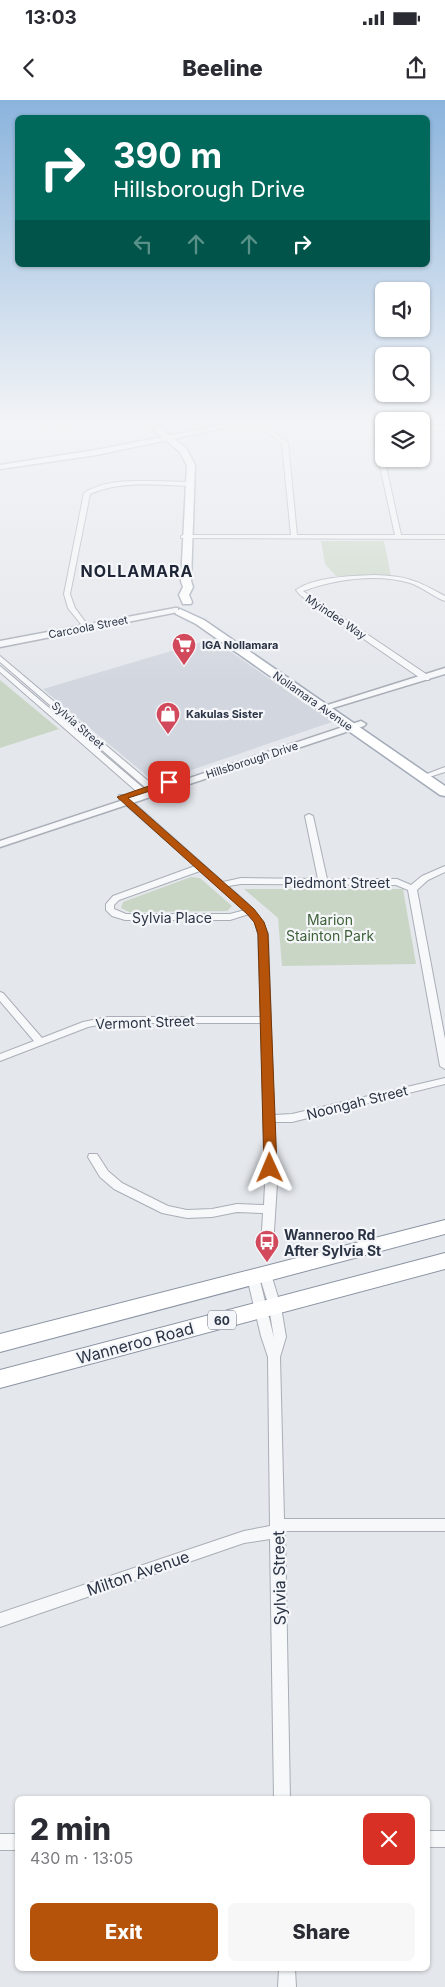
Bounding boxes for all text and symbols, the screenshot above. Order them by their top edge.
text: 13:03 [25,6,77,29]
icon: back [15,54,43,82]
icon: share [402,54,430,82]
text: Beeline [182,55,263,81]
text: 390 m [113,134,222,176]
icon: right [30,135,95,200]
text: Hillsborough Drive [113,176,305,202]
icon: left [129,230,157,258]
icon: ahead [182,230,210,258]
icon: ahead [235,230,263,258]
icon: right [288,230,316,258]
map controls [375,282,430,467]
button: sound [375,282,430,337]
button: search [375,347,430,402]
button: layers [375,412,430,467]
district label: NOLLAMARA [81,561,193,581]
street label: Myindee Way [303,591,369,643]
street label: Carcoola Street [47,612,129,642]
supermarket icon: IGA Nollamara [171,632,197,666]
place label: IGA Nollamara [202,638,278,652]
street label: Nollamara Avenue [270,668,356,734]
street label: Sylvia Street [49,698,107,752]
shop icon: Kakulas Sister [155,701,181,735]
place label: Kakulas Sister [186,707,263,721]
street label: Hillsborough Drive [204,739,300,781]
pin [148,761,190,803]
icon: arrive [155,768,183,796]
street label: Piedmont Street [284,874,390,891]
street label: Sylvia Place [132,909,212,926]
park label: Marion Stainton Park [286,911,374,944]
street label: Vermont Street [95,1012,195,1032]
street label: Noongah Street [305,1081,410,1123]
position arrow [243,1141,295,1193]
place label: Wanneroo Rd After Sylvia St [284,1226,381,1259]
bus stop icon: Wanneroo Rd After Sylvia St [254,1229,280,1263]
road number: 60 [208,1310,236,1330]
street label: Wanneroo Road [74,1318,196,1368]
street label: Sylvia Street [268,1530,290,1626]
street label: Milton Avenue [84,1546,192,1600]
text: 2 min [30,1811,111,1847]
button: close [363,1813,415,1865]
text: 430 m · 13:05 [30,1848,133,1868]
button: Exit [30,1903,218,1961]
button: Share [228,1903,415,1961]

